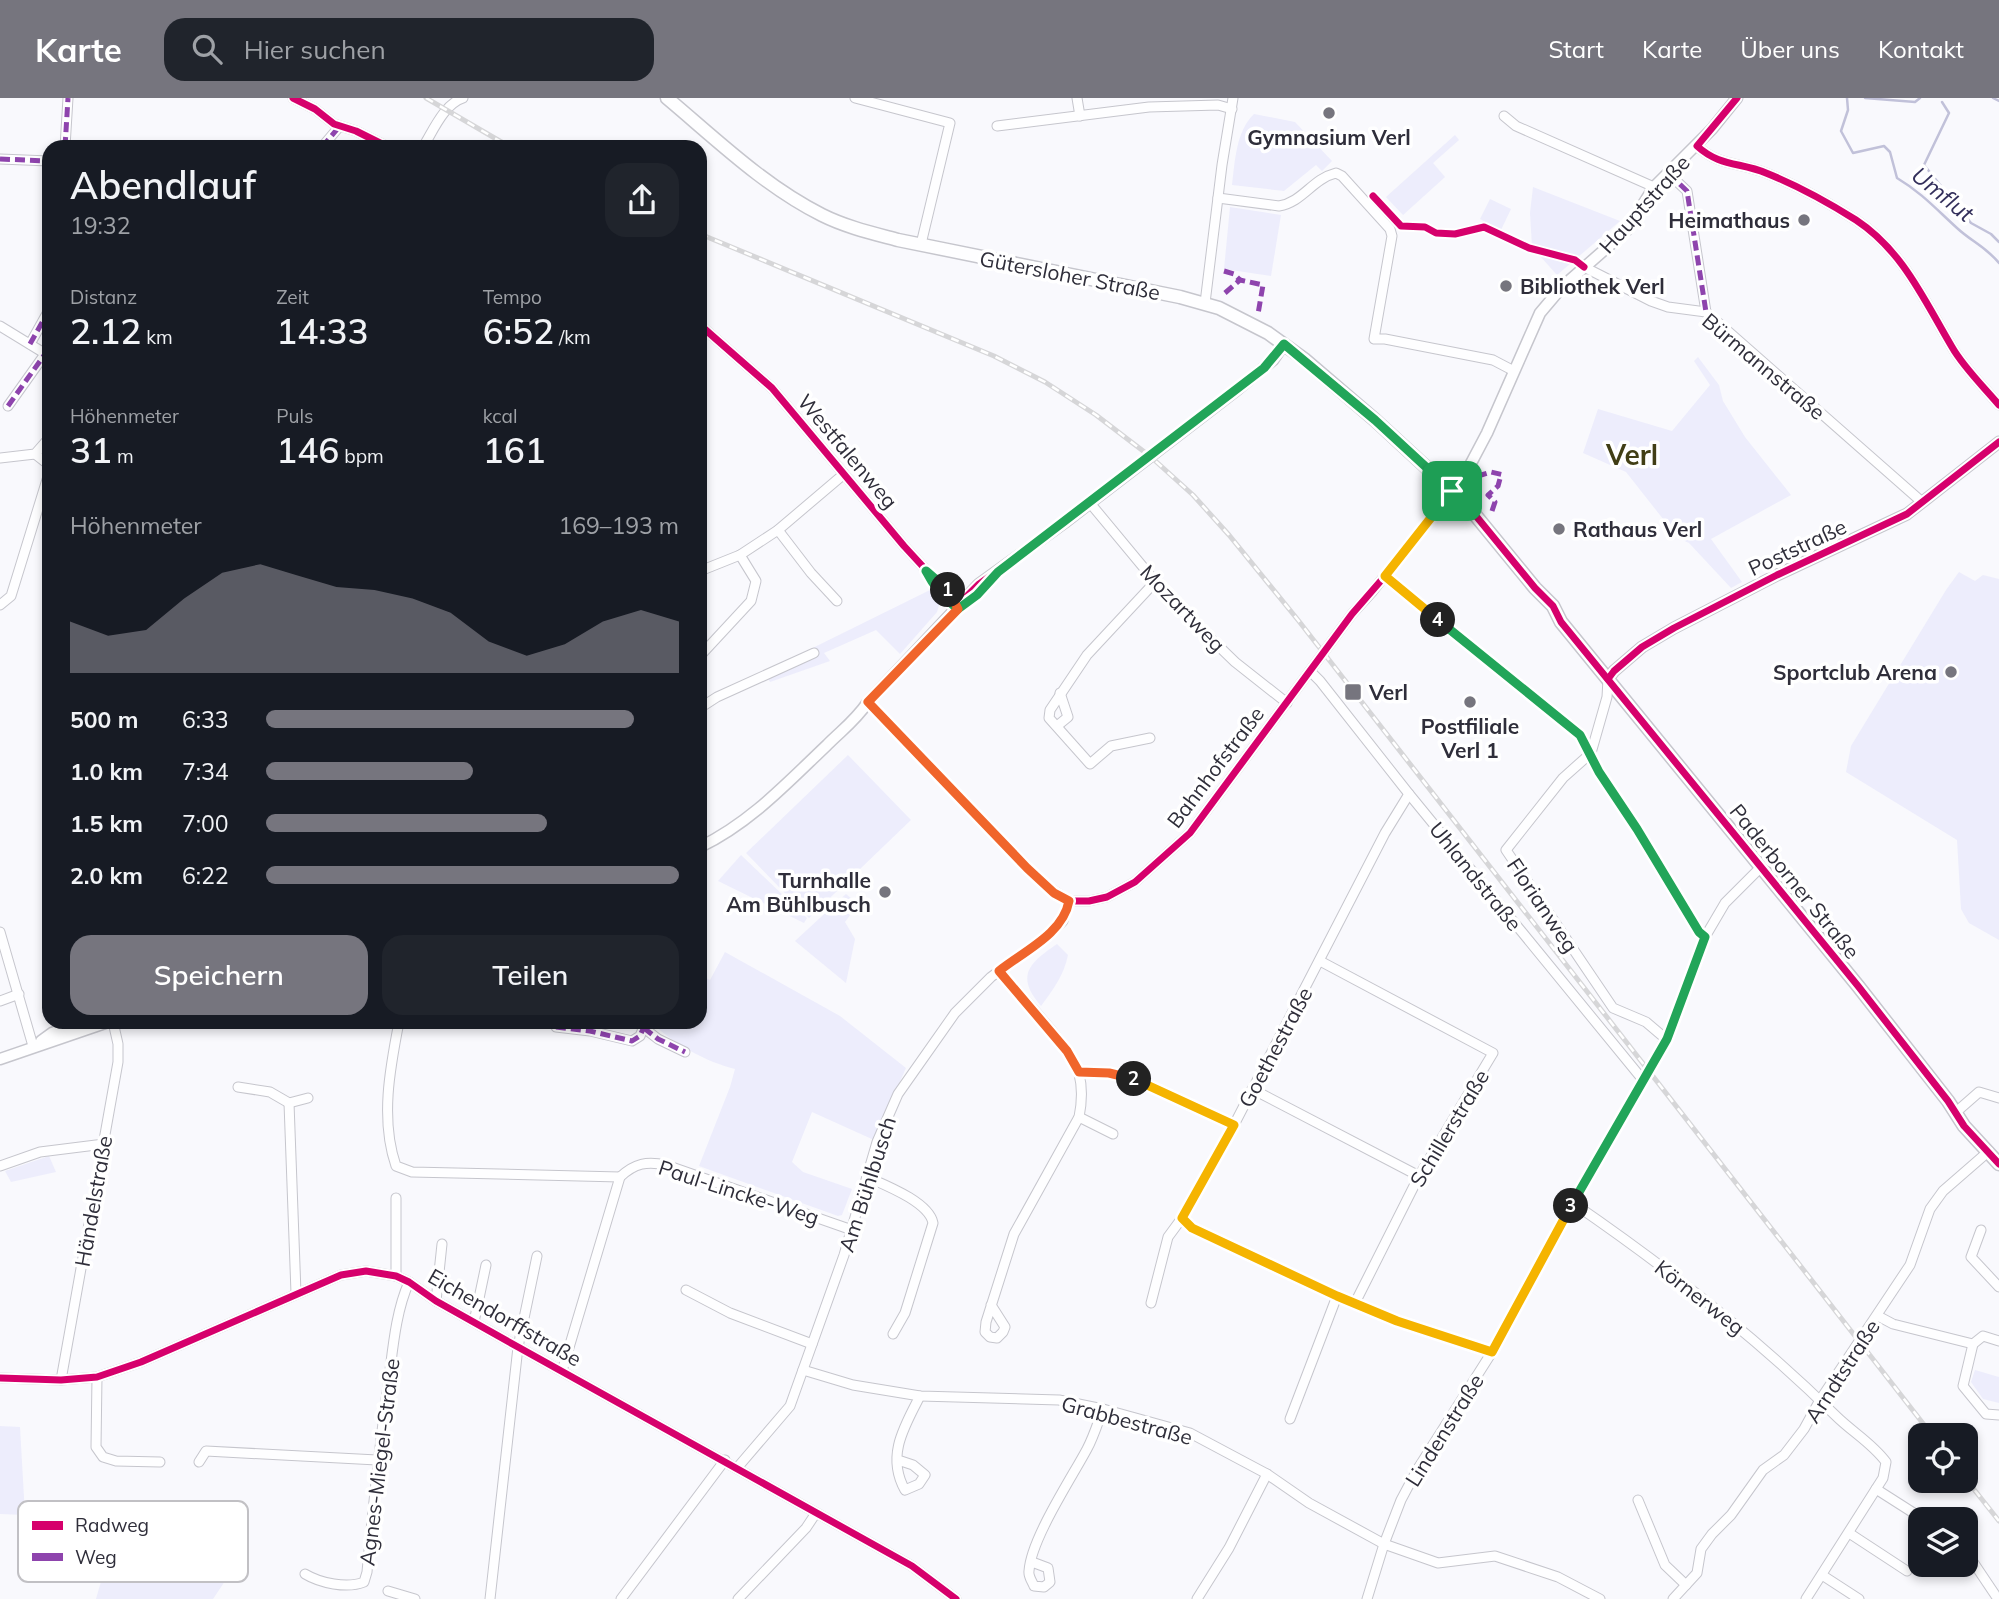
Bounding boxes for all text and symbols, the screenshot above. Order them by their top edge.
search box [164,18,654,81]
text: Karte [35,29,122,70]
icon: search [188,30,226,68]
text: Hier suchen [244,33,386,66]
text: Start [1548,34,1604,64]
text: Karte [1642,34,1702,64]
text: Über uns [1740,34,1840,64]
text: Kontakt [1878,34,1964,64]
marker: Gymnasium Verl [1321,105,1337,121]
place label: Gymnasium Verl [1247,124,1411,150]
street label: Hauptstraße [1593,150,1695,258]
water label: Umflut [1906,160,1981,228]
text: Abendlauf [70,161,256,209]
button: share [605,163,679,237]
place label: Heimathaus [1668,207,1790,233]
text: 19:32 [70,211,130,240]
marker: Heimathaus [1796,212,1812,228]
street label: Gütersloher Straße [978,245,1162,305]
place label: Bibliothek Verl [1520,273,1665,299]
marker: Bibliothek Verl [1498,278,1514,294]
text: Distanz [70,285,137,309]
text: Zeit [276,285,309,309]
text: Tempo [483,285,542,309]
street label: Bürmannstraße [1697,307,1831,425]
text: 2.12 [70,309,141,353]
text: 14:33 [276,309,369,353]
text: 6:52 [483,309,554,353]
text: km [141,325,173,349]
text: /km [554,325,591,349]
street label: Westfalenweg [793,388,903,514]
text: Höhenmeter [70,404,179,428]
text: Puls [276,404,314,428]
text: kcal [483,404,517,428]
text: 31 [70,428,112,472]
text: 146 [276,428,339,472]
text: 161 [483,428,546,472]
district label: Verl [1605,437,1658,472]
text: m [112,444,134,468]
text: bpm [339,444,384,468]
pin [1422,461,1482,521]
icon: arrive [1433,472,1471,510]
text: Höhenmeter [70,511,202,540]
text: 169–193 m [558,511,679,540]
street label: Poststraße [1744,513,1850,581]
place label: Rathaus Verl [1573,516,1702,542]
marker: Rathaus Verl [1551,521,1567,537]
street label: Mozartweg [1135,559,1231,657]
pin: 1 [930,573,965,608]
text: 1 [942,577,953,601]
pin: 4 [1420,602,1456,638]
text: 4 [1432,607,1443,631]
place label: Sportclub Arena [1773,659,1937,685]
marker: Sportclub Arena [1943,664,1959,680]
place label: Verl [1368,679,1408,705]
marker: Verl [1343,682,1363,702]
marker: Postfiliale Verl 1 [1462,694,1478,710]
street label: Bahnhofstraße [1161,701,1269,833]
text: 500 m [70,705,138,734]
text: 6:33 [182,705,229,734]
place label: Postfiliale Verl 1 [1421,713,1519,763]
text: 1.0 km [70,757,143,786]
text: 7:34 [182,757,229,786]
street label: Paderborner Straße [1725,798,1865,964]
text: 1.5 km [70,809,143,838]
text: 7:00 [182,809,229,838]
street label: Uhlandstraße [1424,816,1528,936]
street label: Florianweg [1502,853,1584,957]
text: 2.0 km [70,861,143,890]
text: 6:22 [182,861,229,890]
place label: Turnhalle Am Bühlbusch [726,867,871,917]
marker: Turnhalle Am Bühlbusch [877,884,893,900]
button: Speichern [70,935,368,1015]
button: Teilen [382,935,679,1015]
street label: Goethestraße [1232,982,1318,1112]
pin: 2 [1116,1062,1152,1096]
street label: Schillerstraße [1404,1065,1494,1191]
text: 2 [1128,1066,1139,1090]
street label: Am Bühlbusch [833,1113,901,1255]
street label: Händelstraße [69,1133,117,1269]
street label: Paul-Lincke-Weg [655,1154,823,1230]
pin: 3 [1554,1188,1588,1224]
text: 3 [1565,1193,1576,1217]
street label: Körnerweg [1650,1254,1750,1340]
street label: Eichendorffstraße [424,1263,586,1371]
street label: Arndtstraße [1799,1315,1885,1427]
street label: Agnes-Miegel-Straße [353,1357,405,1567]
street label: Lindenstraße [1399,1369,1489,1491]
street label: Grabbestraße [1059,1390,1195,1450]
map controls [1908,1423,1978,1577]
button: locate [1908,1423,1978,1493]
legend [18,1501,248,1582]
button: layers [1908,1507,1978,1577]
text: Radweg [75,1513,149,1537]
text: Weg [75,1545,117,1569]

